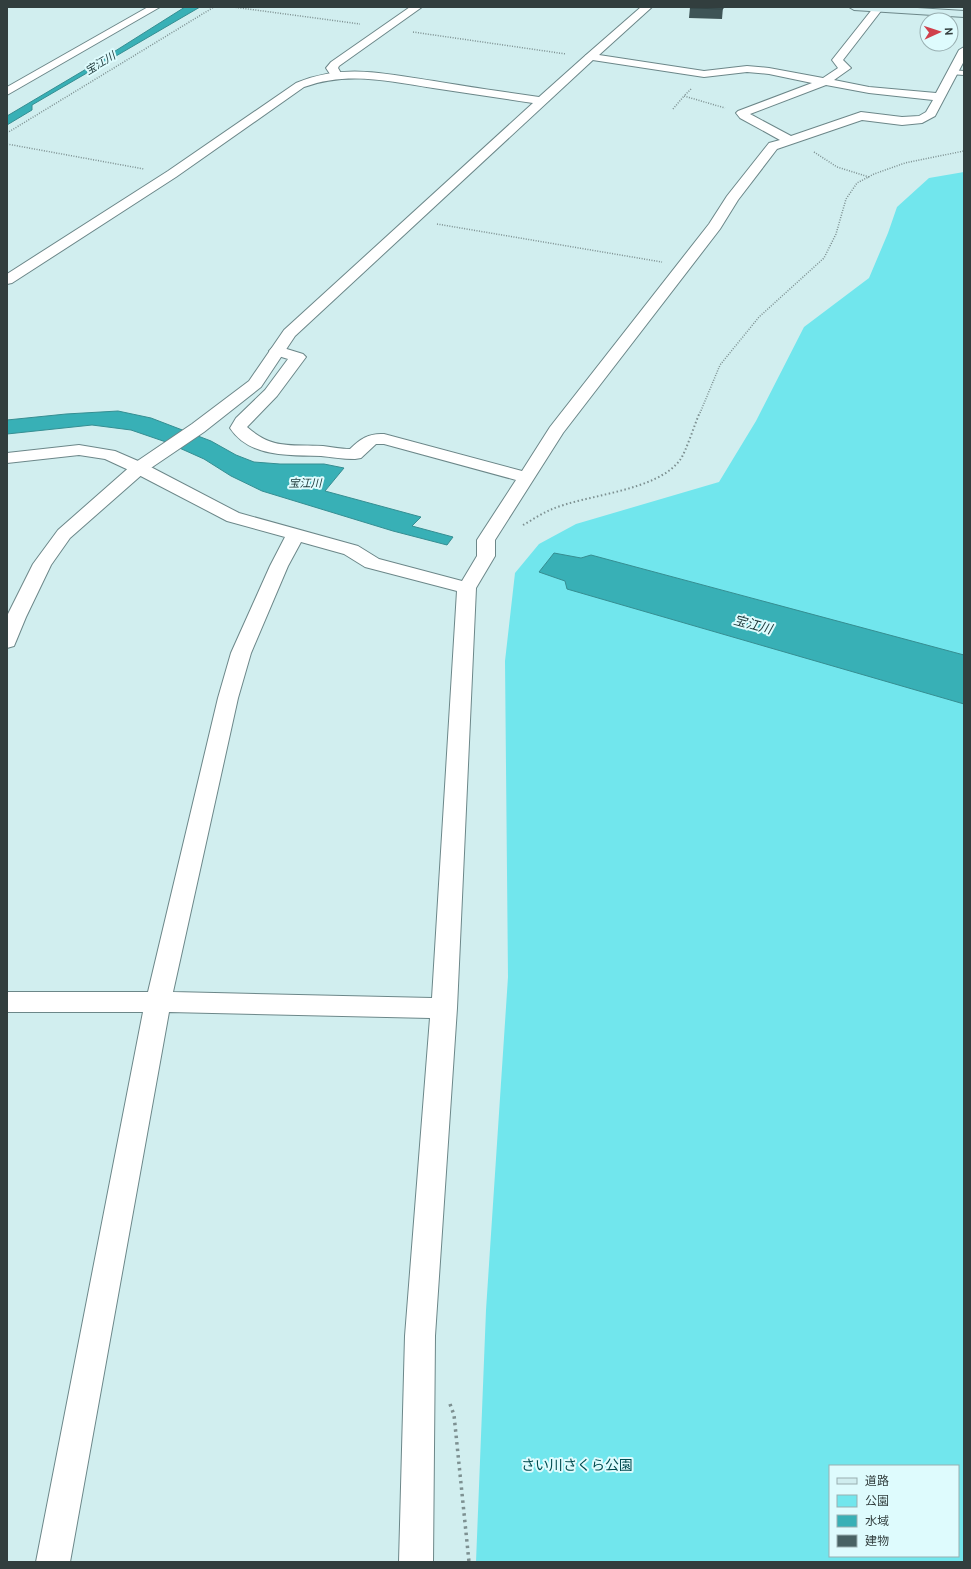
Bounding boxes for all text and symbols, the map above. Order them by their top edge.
north arrow [919,12,959,52]
text: N [942,27,956,36]
water label: 宝江川 [82,48,119,77]
water label: 宝江川 [289,476,322,490]
water label: 宝江川 [732,611,776,637]
park label: さい川さくら公園 [521,1456,633,1474]
legend [829,1465,959,1557]
text: 道路 [865,1473,889,1488]
text: 公園 [865,1493,889,1508]
text: 水域 [865,1513,889,1528]
text: 建物 [865,1533,889,1548]

